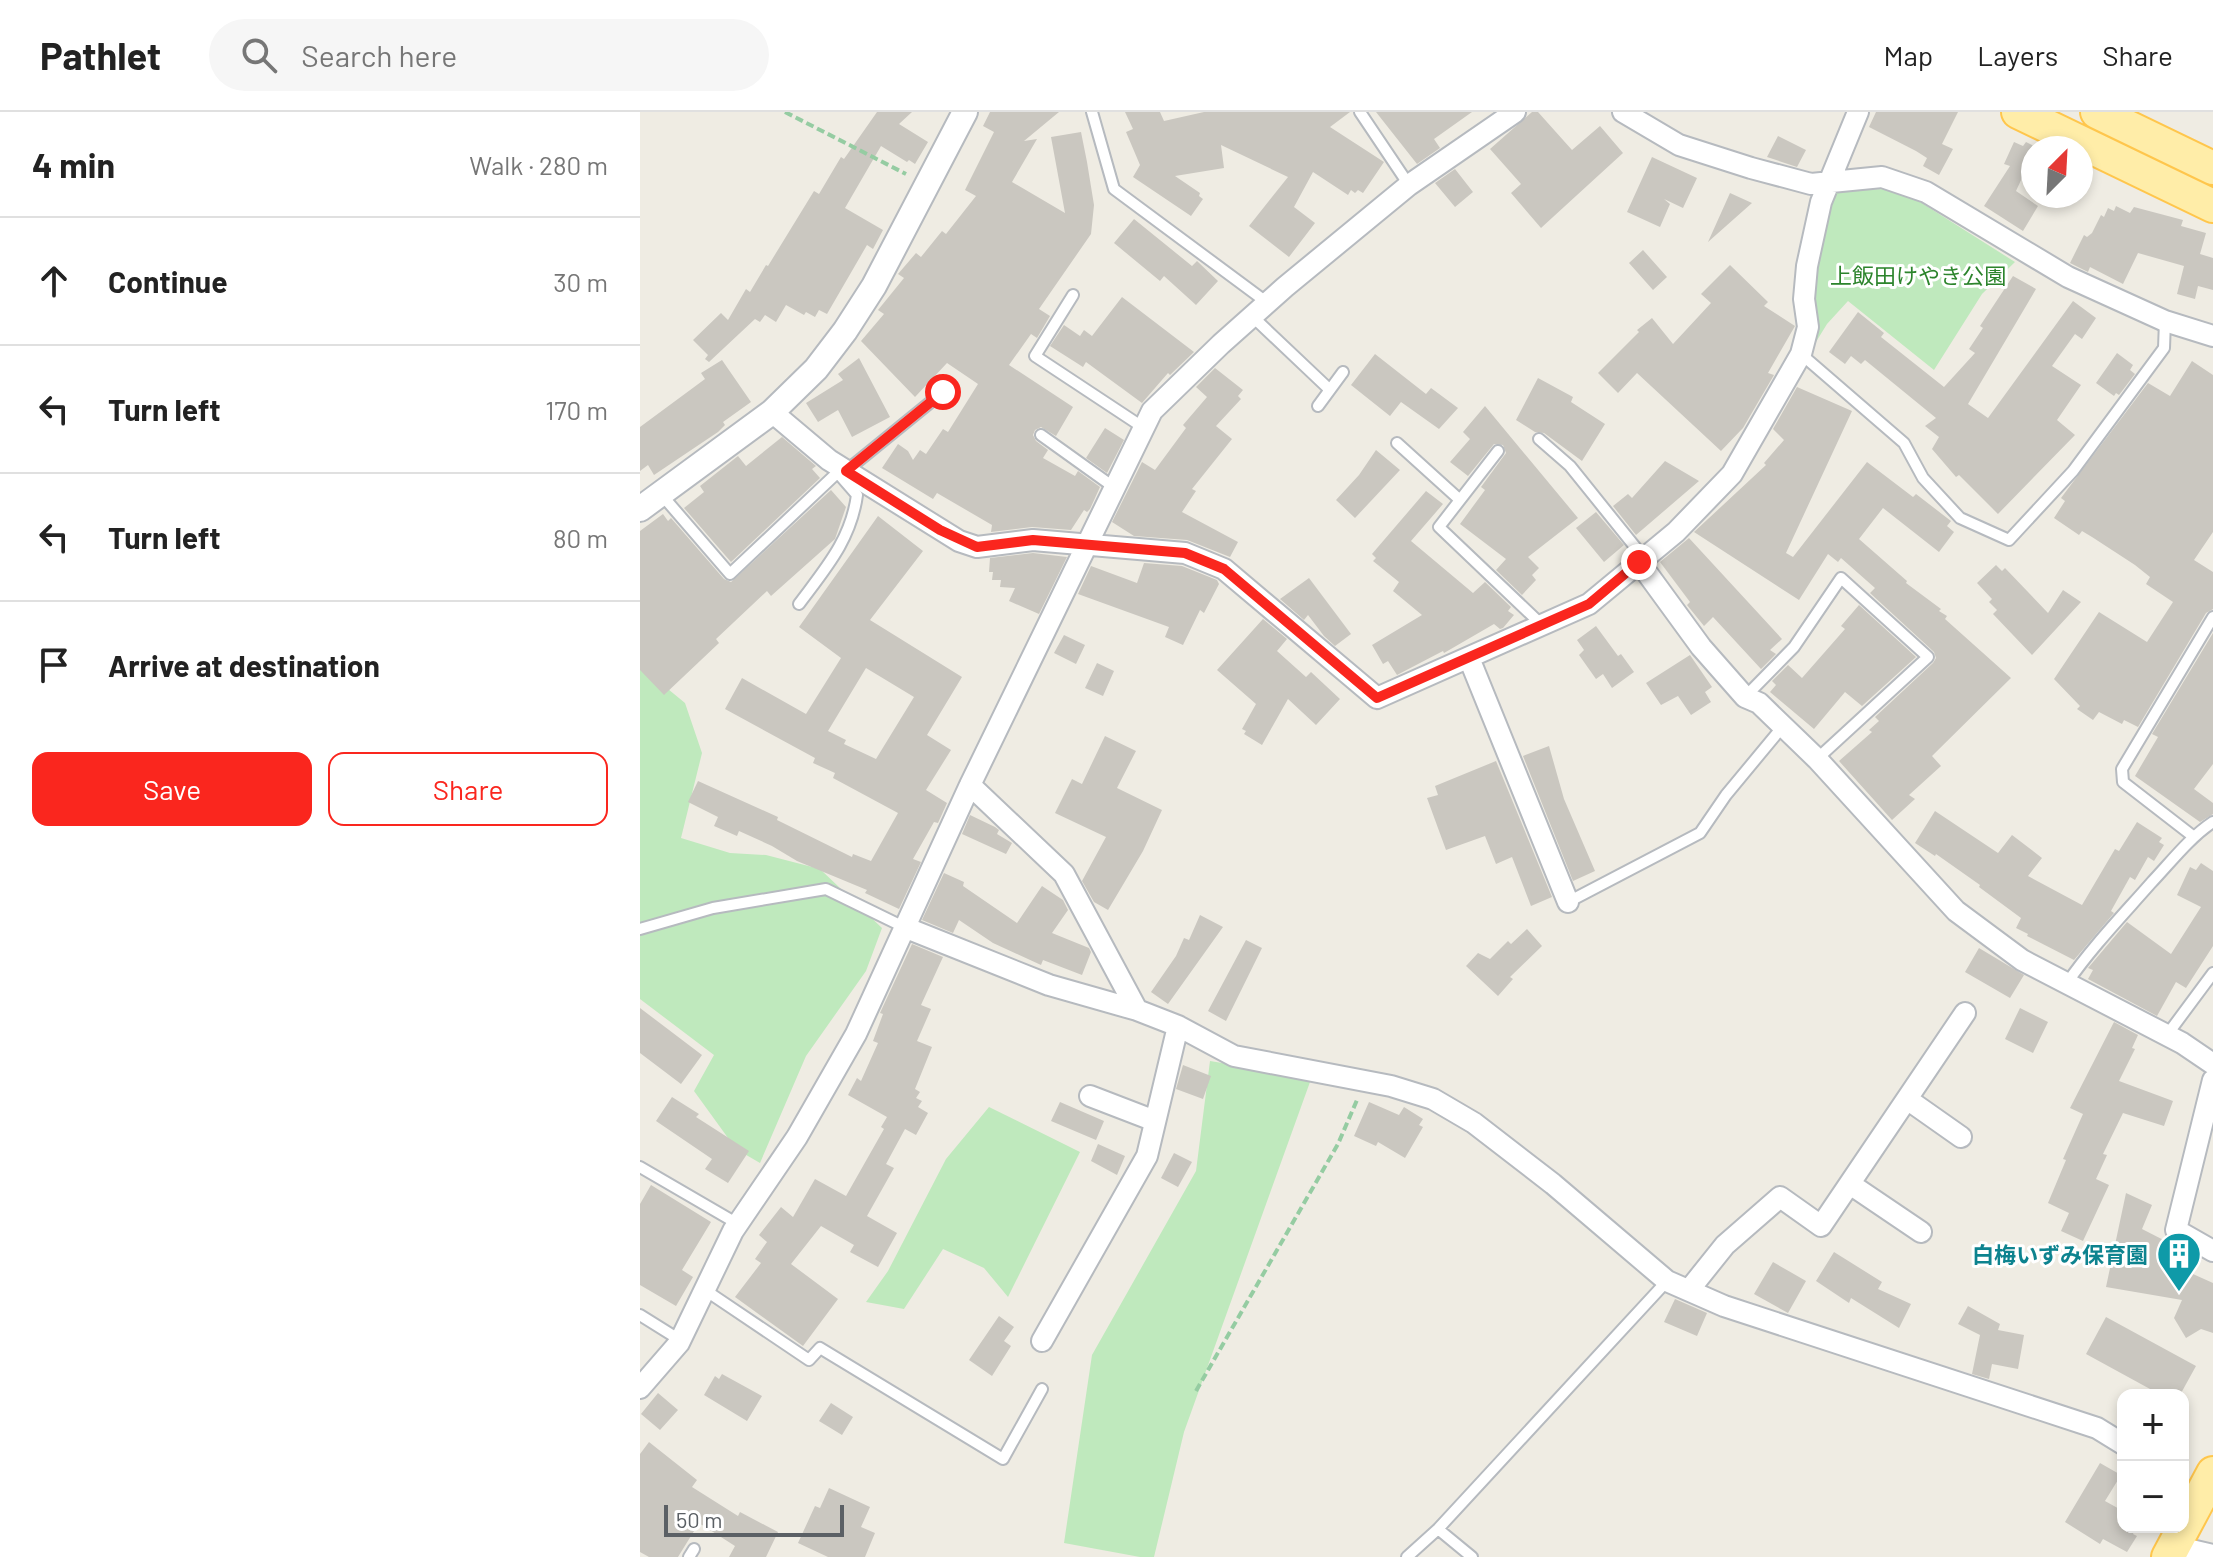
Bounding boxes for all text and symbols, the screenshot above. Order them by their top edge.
search box [209,19,769,91]
text: Pathlet [40,32,161,78]
icon: search [237,33,281,77]
text: Search here [301,37,457,73]
text: Map [1883,38,1933,72]
text: Layers [1977,38,2058,72]
text: Share [2102,38,2173,72]
north arrow [2021,136,2093,208]
text: 4 min [32,144,115,185]
text: Walk · 280 m [469,149,608,180]
icon: ahead [32,259,76,303]
park label: 上飯田けやき公園 [1830,262,2006,288]
text: Continue [108,263,228,299]
text: 30 m [553,266,608,297]
route start [925,374,961,410]
icon: left [32,387,76,431]
text: Turn left [108,391,221,427]
text: 170 m [545,394,608,425]
icon: left [32,515,76,559]
text: Turn left [108,519,221,555]
text: 80 m [553,522,608,553]
route end [1621,544,1657,580]
icon: arrive [32,643,76,687]
text: Arrive at destination [108,647,380,683]
button: Save [32,752,312,826]
button: Share [328,752,608,826]
building icon: 白梅いずみ保育園 [2155,1230,2203,1293]
place label: 白梅いずみ保育園 [1972,1241,2148,1267]
map controls [2117,1389,2189,1533]
button: + [2117,1389,2189,1461]
button: − [2117,1461,2189,1533]
scale bar [664,1501,844,1537]
text: 50 m [676,1506,722,1532]

